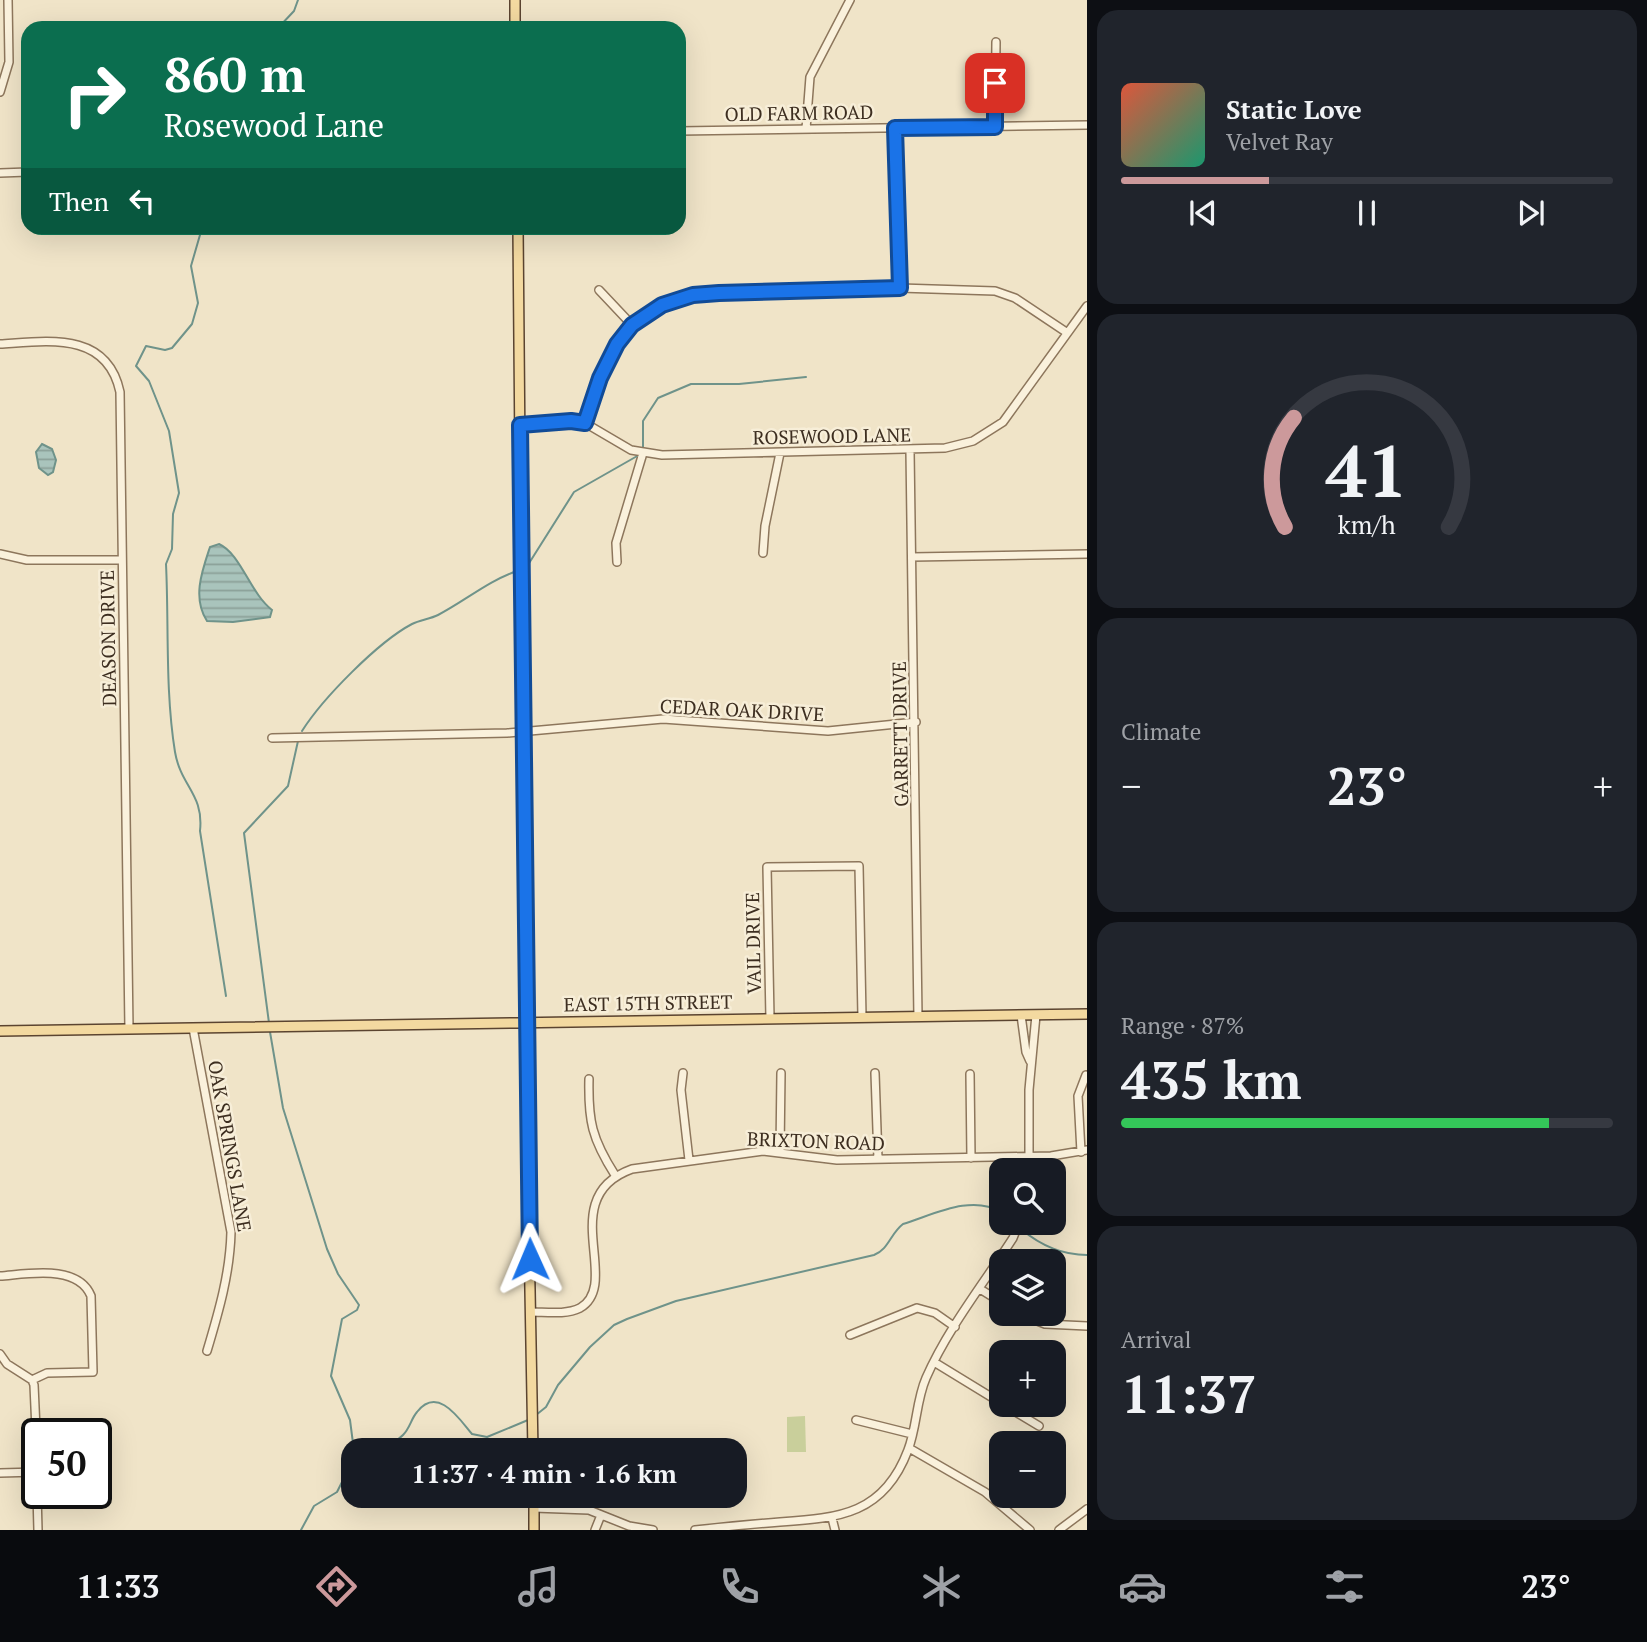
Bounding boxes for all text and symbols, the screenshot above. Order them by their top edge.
text: 860 m [164,41,306,106]
icon: right [49,49,140,140]
pin [965,53,1025,113]
icon: arrive [976,64,1014,102]
text: Static Love [1226,92,1362,126]
street label: OLD FARM ROAD [724,99,874,126]
text: Rosewood Lane [164,104,384,146]
text: Velvet Ray [1226,126,1333,157]
icon: left [123,182,161,220]
text: Then [49,184,109,218]
icon: previous [1184,194,1222,232]
icon: pause [1348,194,1386,232]
icon: next [1512,194,1550,232]
text: 41 [1326,421,1408,518]
street label: ROSEWOOD LANE [753,422,911,449]
text: km/h [1338,508,1396,541]
street label: DEASON DRIVE [94,570,121,706]
street label: GARRETT DRIVE [886,661,913,807]
street label: CEDAR OAK DRIVE [659,693,825,726]
text: Climate [1121,716,1201,747]
text: 23° [1327,751,1407,820]
text: − [1121,761,1141,811]
text: + [1593,761,1613,811]
street label: VAIL DRIVE [739,892,766,994]
street label: EAST 15TH STREET [563,989,733,1016]
text: Range · 87% [1121,1010,1244,1041]
text: 435 km [1121,1045,1302,1114]
street label: OAK SPRINGS LANE [203,1058,258,1233]
street label: BRIXTON ROAD [747,1126,885,1155]
map controls [989,1158,1066,1508]
button: search [989,1158,1066,1235]
position arrow [493,1222,567,1296]
button: layers [989,1249,1066,1326]
text: Arrival [1121,1324,1192,1355]
button: + [989,1340,1066,1417]
text: 11:37 [1121,1359,1256,1428]
speed limit sign: 50 [21,1418,112,1509]
button: − [989,1431,1066,1508]
text: 11:37 · 4 min · 1.6 km [411,1456,677,1490]
icon: directions [312,1562,361,1611]
icon: music [514,1562,563,1611]
icon: phone [715,1562,764,1611]
icon: climate [917,1562,966,1611]
icon: car [1118,1562,1167,1611]
icon: filters [1320,1562,1369,1611]
text: 11:33 [76,1565,160,1607]
text: 23° [1521,1565,1571,1607]

